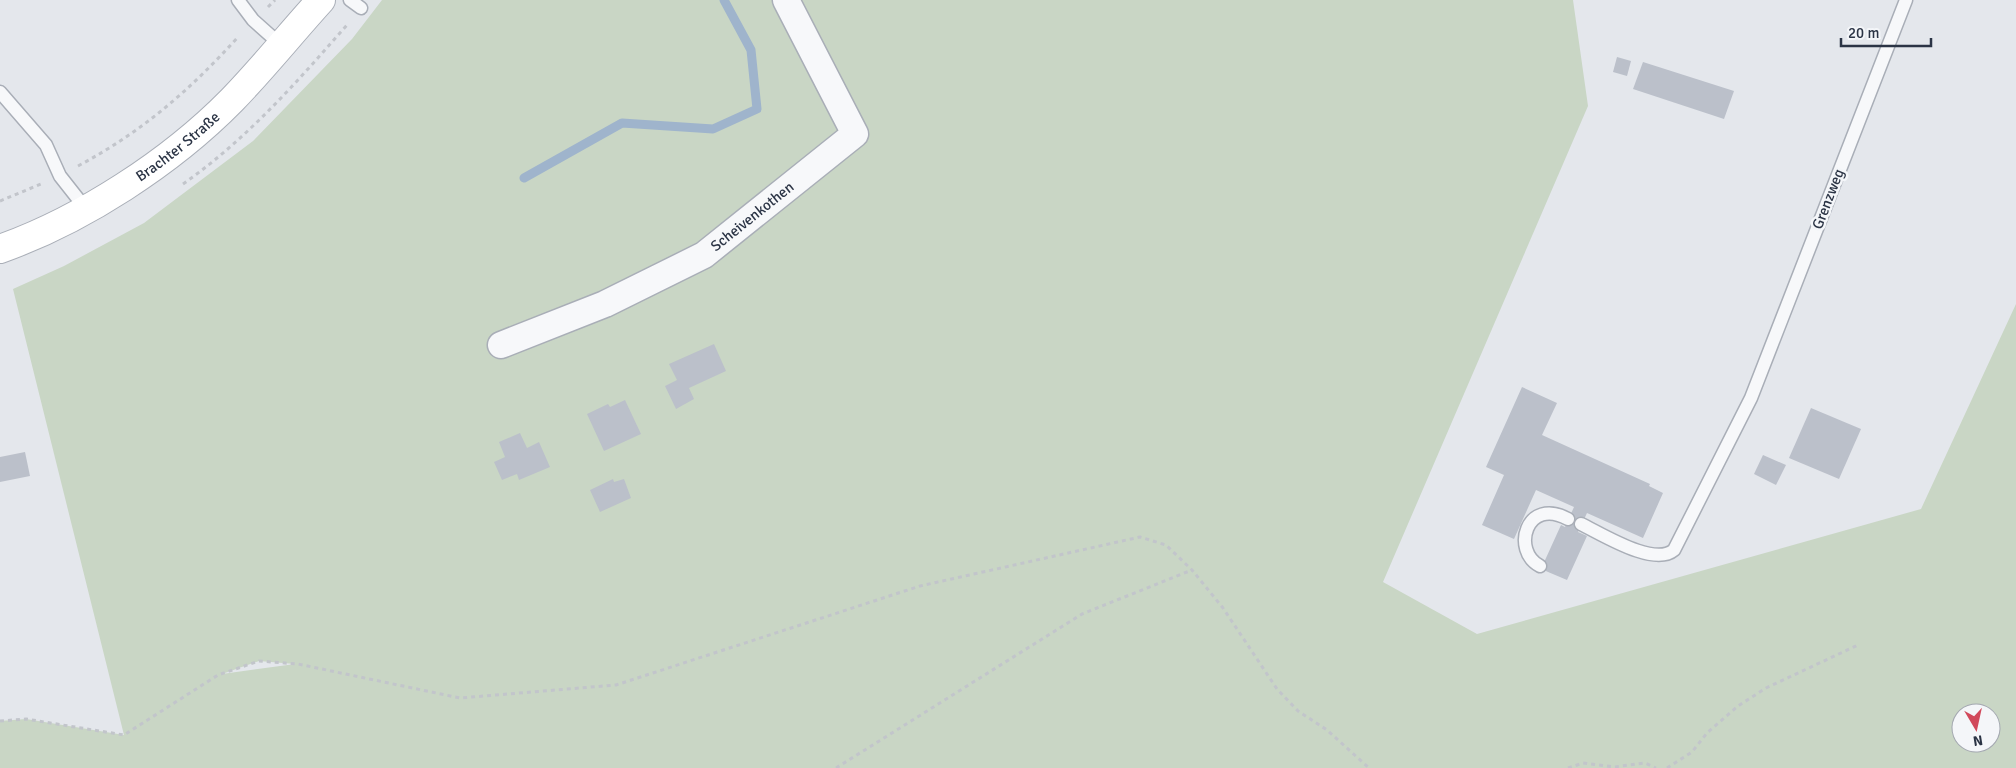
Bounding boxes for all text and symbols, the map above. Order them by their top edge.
scale bar [1841,15,1931,47]
text: 20 m [1848,24,1879,42]
street label: Brachter Straße [132,108,223,185]
street label: Grenzweg [1808,166,1848,232]
street label: Scheivenkothen [707,178,797,255]
north arrow [1951,703,2001,753]
text: N [1972,731,1984,750]

